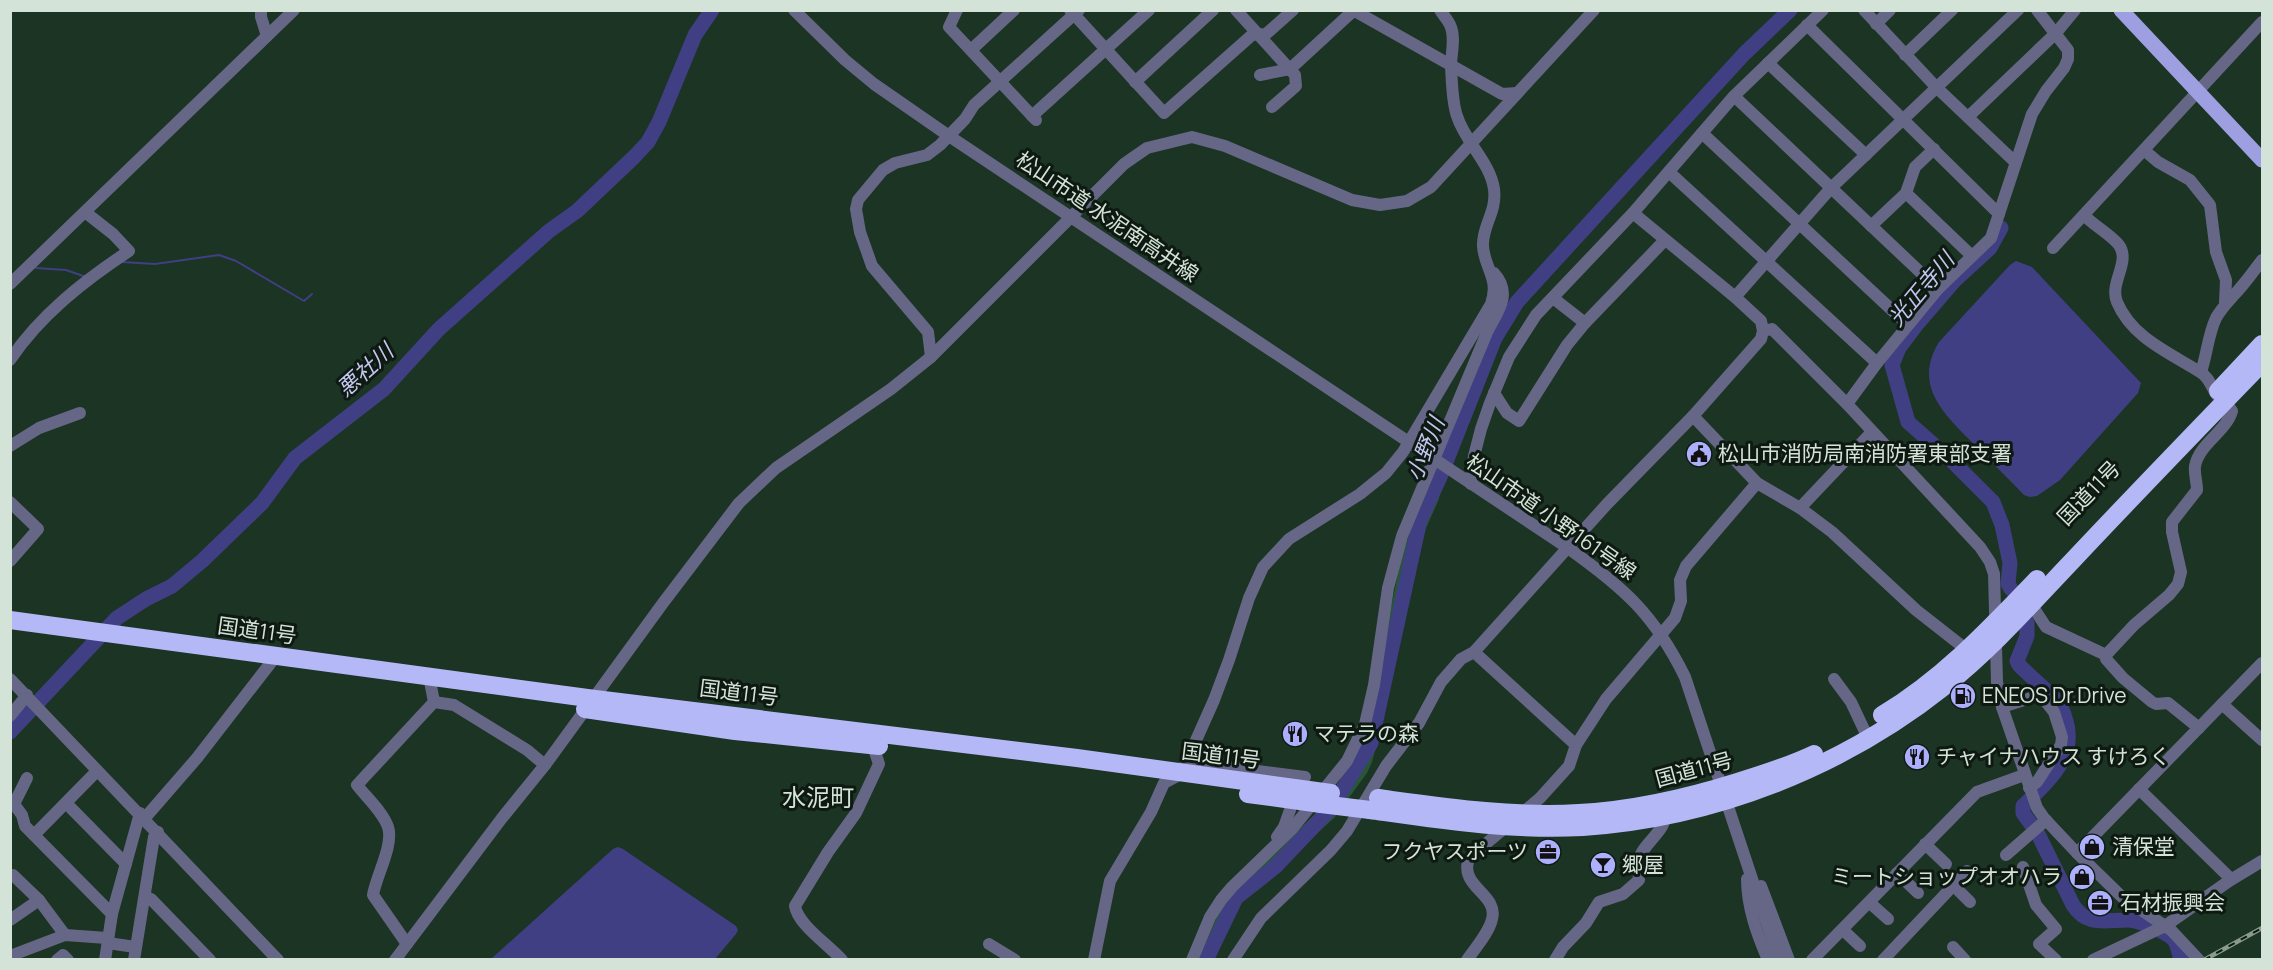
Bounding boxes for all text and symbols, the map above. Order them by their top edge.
street label: 松山市道 水泥南高井線 [1011,145,1204,288]
water label: 光正寺川 [1881,244,1962,332]
water label: 悪社川 [330,335,401,403]
water label: 小野川 [1399,411,1452,485]
public building icon: 松山市消防局南消防署東部支署 [1684,439,1714,469]
place label: 松山市消防局南消防署東部支署 [1718,439,2012,467]
street label: 松山市道 小野161号線 [1461,447,1642,585]
street label: 国道11号 [2051,454,2126,531]
street label: 国道11号 [216,611,298,649]
street label: 国道11号 [698,673,780,711]
fuel station icon: ENEOS Dr.Drive [1948,681,1978,711]
place label: ENEOS Dr.Drive [1982,681,2126,709]
restaurant icon: マテラの森 [1280,719,1310,749]
place label: マテラの森 [1314,719,1419,747]
street label: 国道11号 [1180,736,1262,774]
restaurant icon: チャイナハウス すけろく [1902,742,1932,772]
place label: チャイナハウス すけろく [1936,742,2171,770]
street label: 国道11号 [1652,745,1736,793]
district label: 水泥町 [782,780,854,813]
shop icon: 清保堂 [2077,832,2107,862]
place label: 清保堂 [2112,832,2175,860]
place label: フクヤスポーツ [1381,837,1528,865]
office icon: フクヤスポーツ [1533,837,1563,867]
bar icon: 郷屋 [1588,850,1618,880]
place label: 郷屋 [1622,850,1664,878]
place label: ミートショップオオハラ [1831,862,2062,890]
shop icon: ミートショップオオハラ [2067,862,2097,892]
office icon: 石材振興会 [2085,888,2115,918]
place label: 石材振興会 [2120,888,2225,916]

